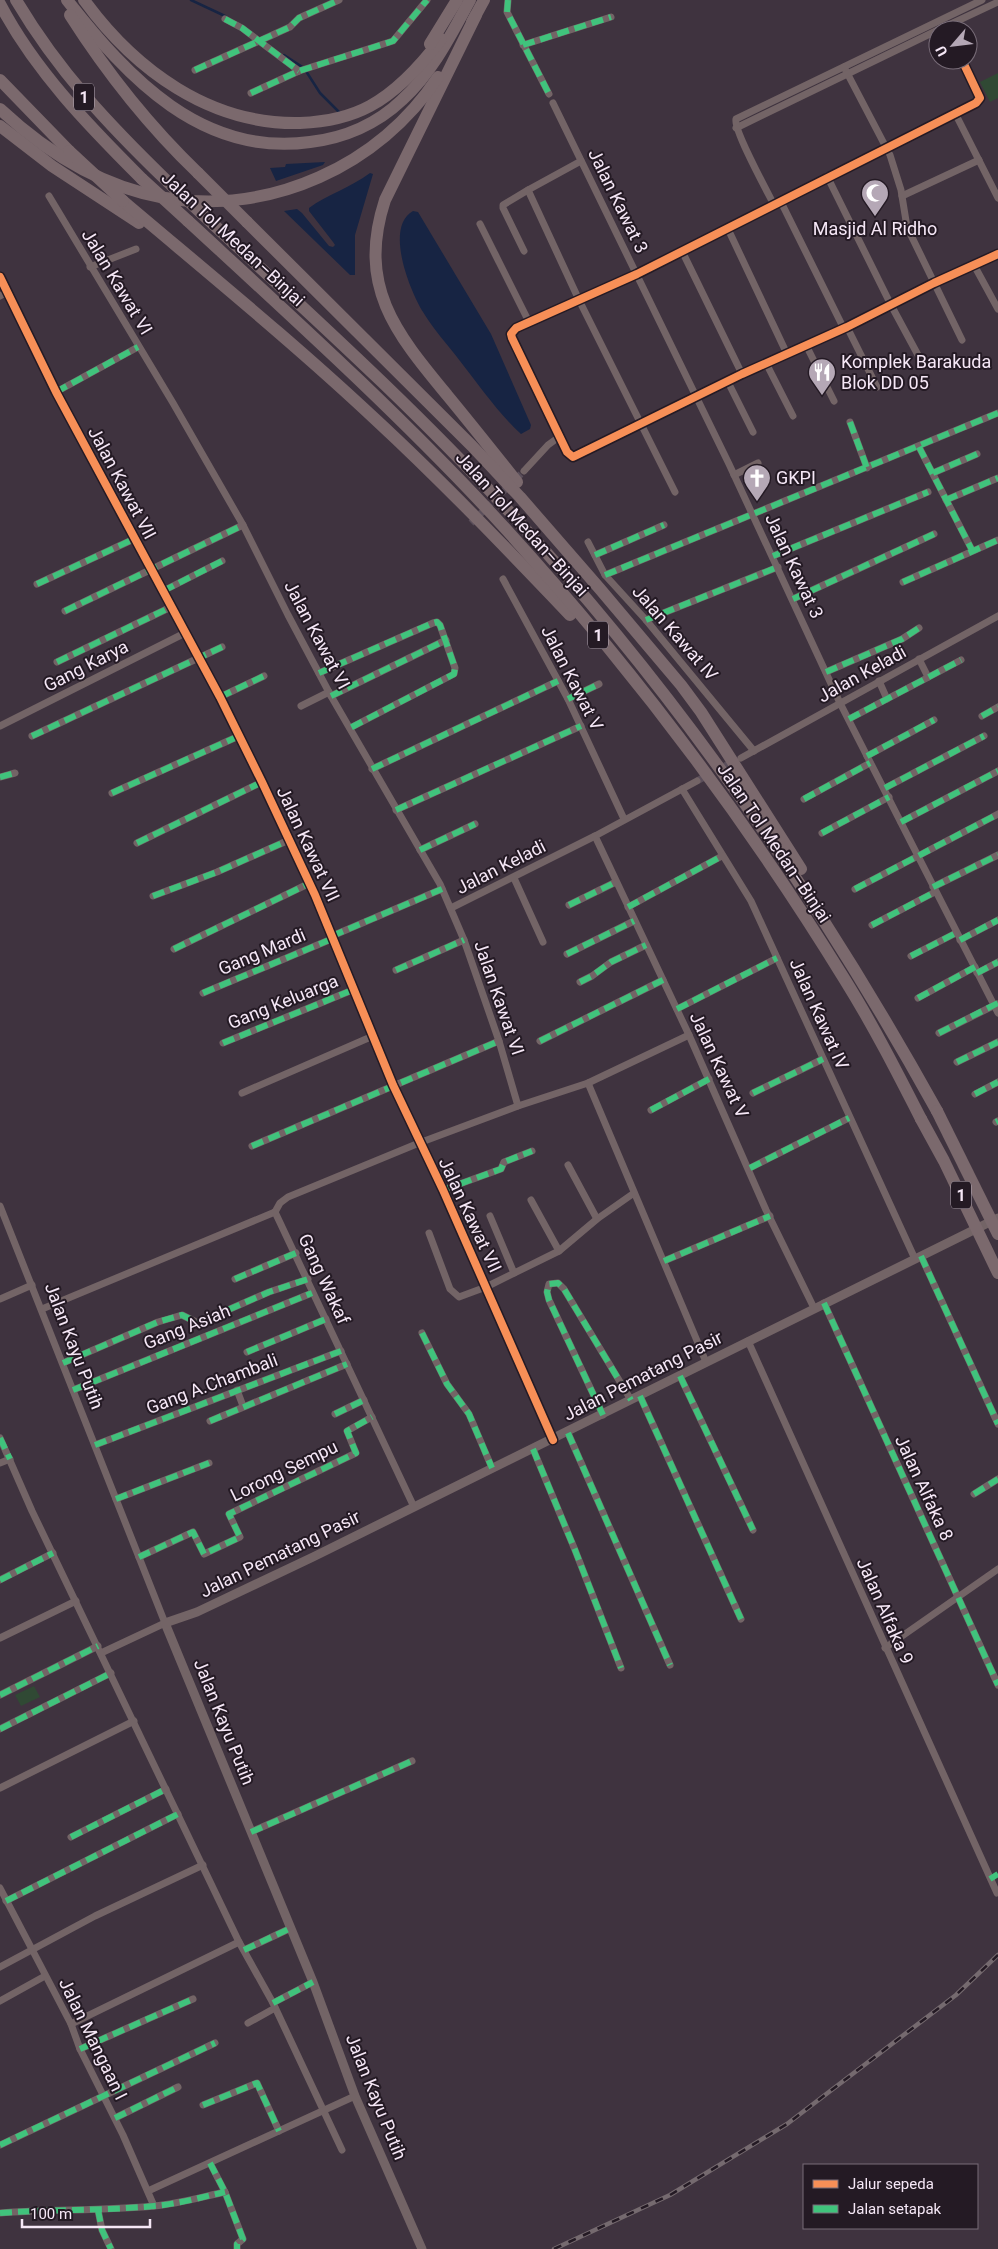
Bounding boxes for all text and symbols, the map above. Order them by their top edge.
north arrow [928,20,978,70]
text: U [932,43,951,59]
road number: 1 [74,84,94,110]
street label: Jalan Kawat 3 [584,145,653,256]
street label: Jalan Tol Medan–Binjai [157,167,309,310]
mosque icon: Masjid Al Ridho [860,178,890,217]
place label: Masjid Al Ridho [813,218,937,239]
street label: Jalan Kawat VI [78,225,157,338]
place label: Komplek Barakuda Blok DD 05 [841,351,991,393]
restaurant icon: Komplek Barakuda Blok DD 05 [807,357,837,396]
street label: Jalan Kawat VII [84,423,161,543]
street label: Jalan Tol Medan–Binjai [452,447,593,601]
church icon: GKPI [742,463,772,502]
place label: GKPI [776,467,816,488]
street label: Jalan Kawat 3 [761,510,828,622]
street label: Jalan Kawat VI [280,577,355,692]
street label: Jalan Kawat IV [628,581,723,685]
street label: Jalan Kawat V [537,622,608,734]
road number: 1 [588,622,608,648]
street label: Gang Karya [40,635,132,696]
street label: Jalan Keladi [814,641,910,706]
street label: Jalan Tol Medan–Binjai [713,759,836,926]
street label: Jalan Kawat VII [273,783,344,905]
street label: Jalan Keladi [453,835,549,898]
street label: Gang Mardi [215,924,308,979]
street label: Jalan Kawat VI [470,938,529,1058]
street label: Jalan Kawat IV [786,955,854,1073]
street label: Gang Keluarga [225,970,341,1033]
street label: Jalan Kawat V [686,1008,753,1122]
street label: Jalan Kawat VII [435,1154,506,1276]
road number: 1 [951,1182,971,1208]
street label: Gang Wakaf [294,1230,355,1328]
street label: Jalan Kayu Putih [41,1280,108,1412]
street label: Gang Asiah [140,1300,233,1353]
street label: Jalan Pematang Pasir [560,1326,726,1425]
street label: Gang A.Chambali [143,1349,280,1418]
street label: Jalan Alfaka 8 [891,1432,958,1544]
street label: Lorong Sempu [227,1436,341,1506]
street label: Jalan Pematang Pasir [196,1506,363,1601]
street label: Jalan Alfaka 9 [853,1554,918,1667]
street label: Jalan Kayu Putih [190,1656,259,1788]
street label: Jalan Mangaan I [55,1975,132,2103]
street label: Jalan Kayu Putih [342,2031,411,2163]
legend [803,2164,978,2229]
text: Jalur sepeda [848,2175,934,2193]
scale bar [22,2196,150,2228]
text: Jalan setapak [848,2200,942,2218]
text: 100 m [30,2205,72,2223]

